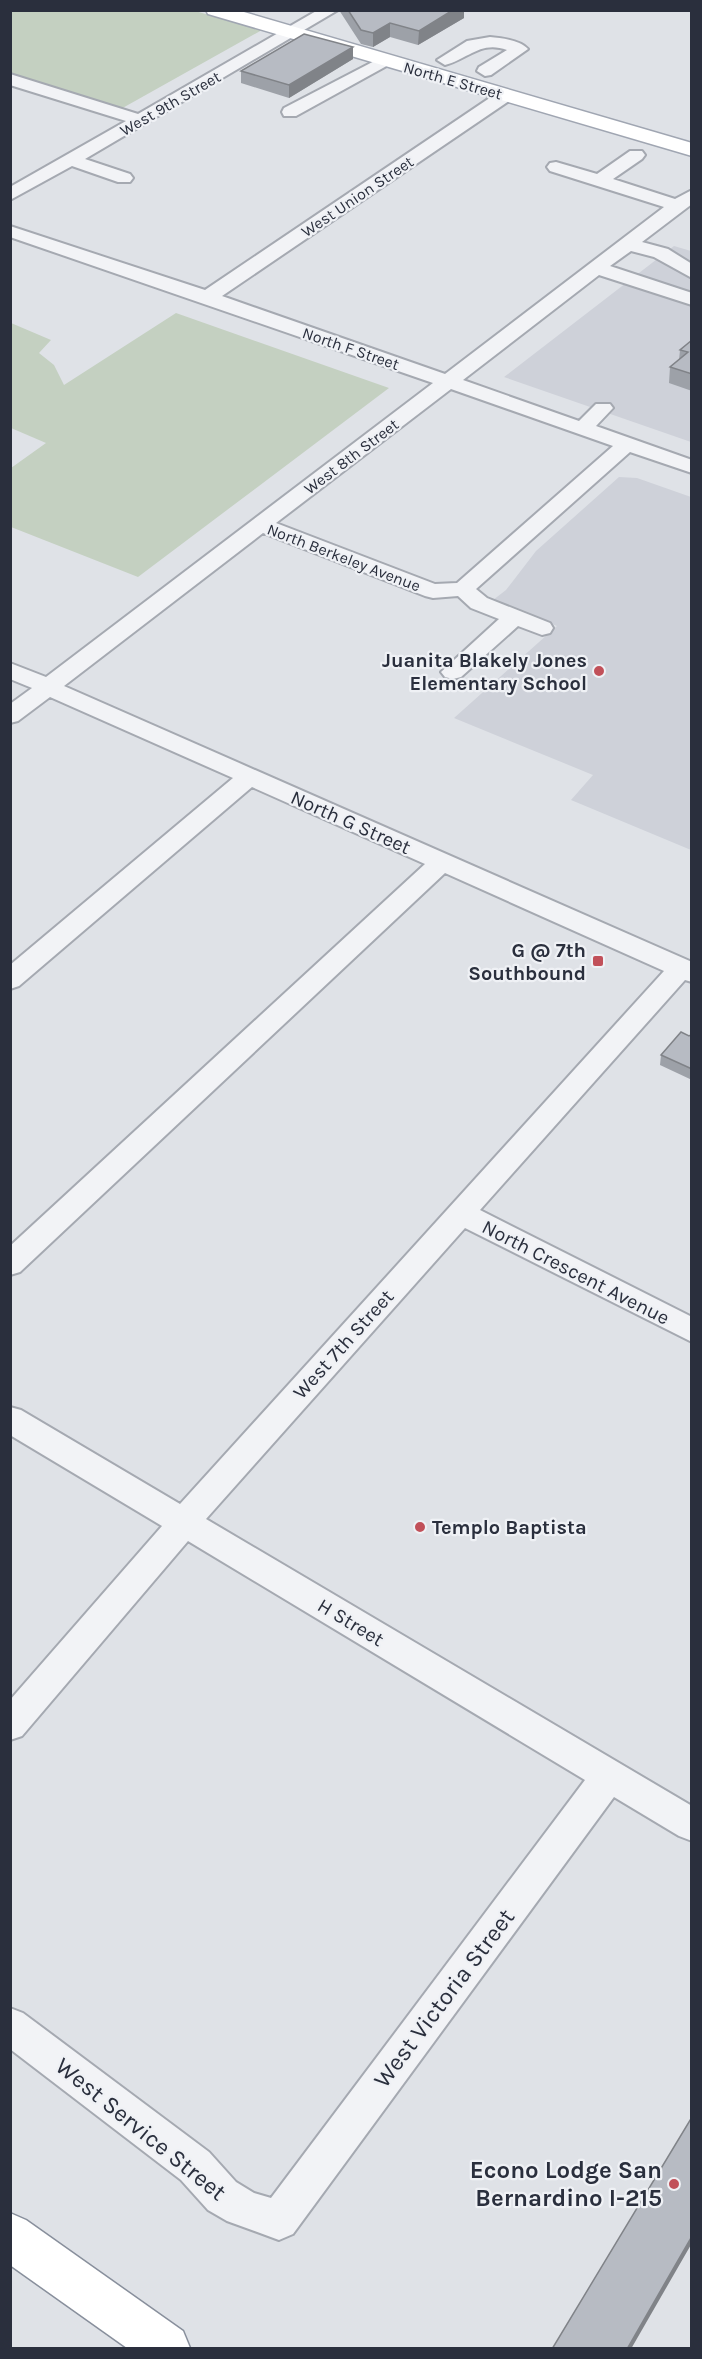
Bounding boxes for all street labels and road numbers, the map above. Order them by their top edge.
street label: North E Street [401,57,504,104]
street label: West 9th Street [117,67,224,140]
street label: West Union Street [298,152,417,241]
street label: North F Street [300,323,402,374]
street label: West 8th Street [300,415,402,498]
street label: North Berkeley Avenue [264,519,423,595]
street label: North G Street [287,786,415,859]
street label: North Crescent Avenue [478,1215,673,1330]
street label: West 7th Street [288,1285,399,1404]
street label: H Street [314,1594,388,1651]
street label: West Victoria Street [368,1903,520,2093]
street label: West Service Street [50,2052,232,2206]

